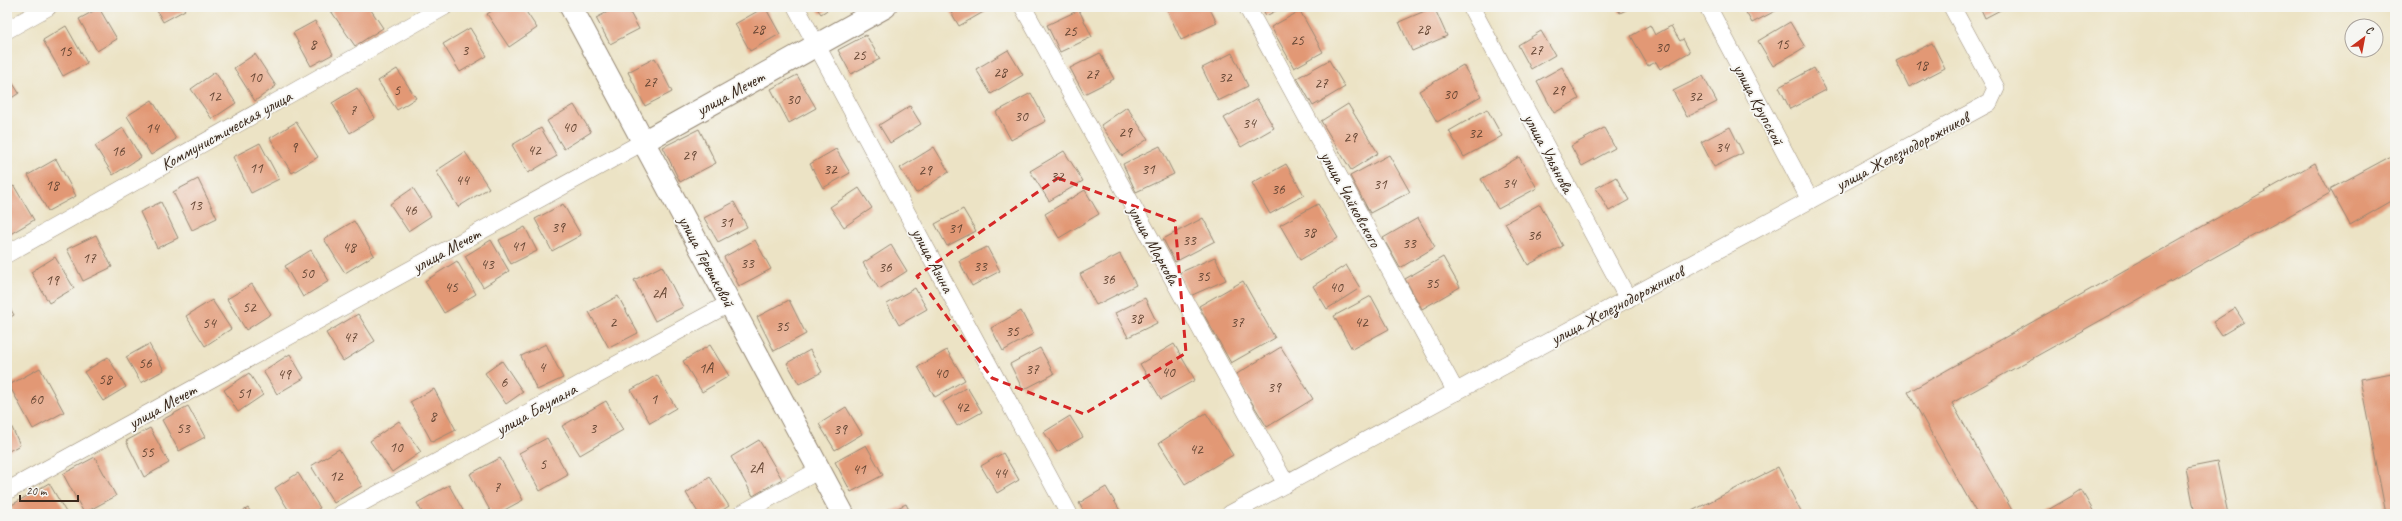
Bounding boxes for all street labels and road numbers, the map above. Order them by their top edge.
street label: улица Крупской [1728,59,1789,149]
street label: улица Мечет [692,66,769,121]
street label: Коммунистическая улица [157,85,297,175]
street label: улица Железнодорожников [1831,106,1976,197]
street label: улица Ульянова [1518,109,1579,198]
street label: улица Чайковского [1315,147,1386,252]
street label: улица Маркова [1123,201,1185,290]
street label: улица Терешковой [673,211,740,311]
street label: улица Мечет [408,223,485,278]
street label: улица Азина [906,223,959,297]
street label: улица Железнодорожников [1546,260,1691,351]
street label: улица Баумана [491,378,582,441]
street label: улица Мечет [124,379,201,434]

